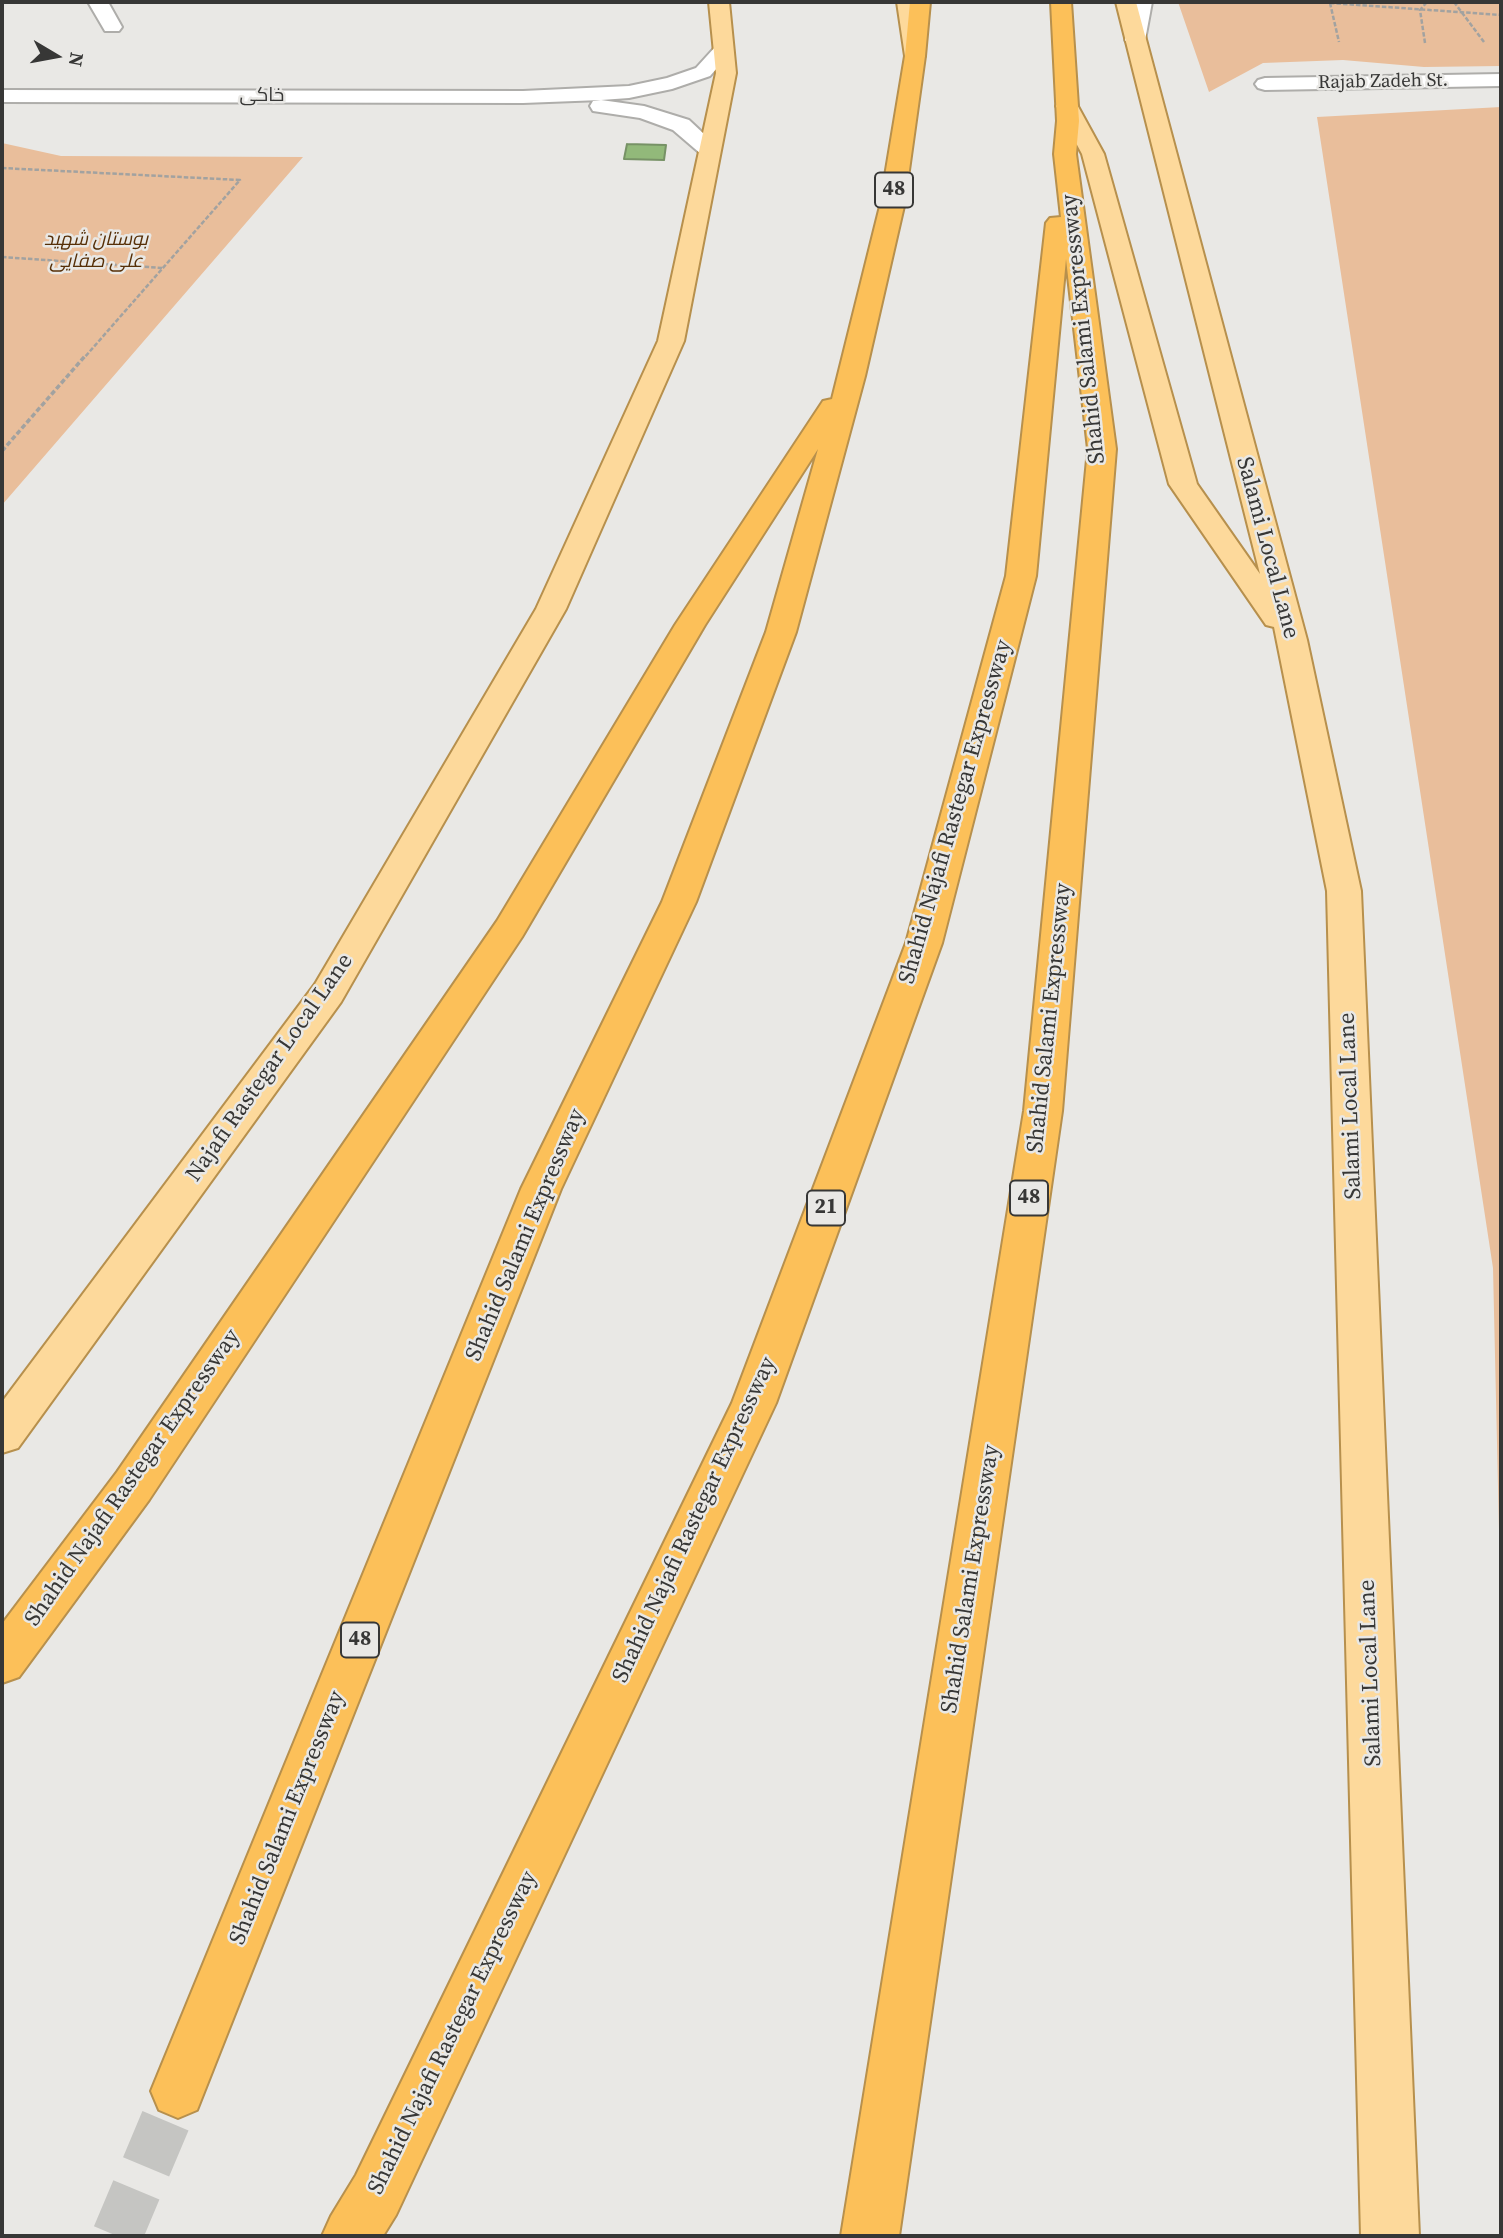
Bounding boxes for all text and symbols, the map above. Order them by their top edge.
north arrow [21,21,91,91]
text: N [63,51,91,69]
street label: Rajab Zadeh St. [1318,69,1448,95]
street label: خاکی [240,85,284,107]
road number: 48 [875,172,913,208]
street label: Shahid Salami Expressway [1056,193,1112,465]
park label: بوستان شهید علی صفایی [44,229,148,273]
street label: Salami Local Lane [1229,454,1305,642]
street label: Shahid Najafi Rastegar Expressway [894,637,1018,987]
street label: Shahid Salami Expressway [1022,882,1078,1154]
street label: Najafi Rastegar Local Lane [181,949,359,1187]
street label: Salami Local Lane [1334,1012,1368,1200]
street label: Shahid Salami Expressway [460,1105,592,1365]
road number: 48 [1010,1180,1048,1216]
road number: 21 [807,1190,845,1226]
street label: Shahid Najafi Rastegar Expressway [19,1324,247,1632]
street label: Shahid Najafi Rastegar Expressway [607,1353,783,1687]
street label: Shahid Salami Expressway [936,1443,1006,1715]
street label: Salami Local Lane [1354,1579,1388,1767]
road number: 48 [341,1622,379,1658]
street label: Shahid Salami Expressway [224,1687,352,1949]
street label: Shahid Najafi Rastegar Expressway [362,1867,544,2199]

